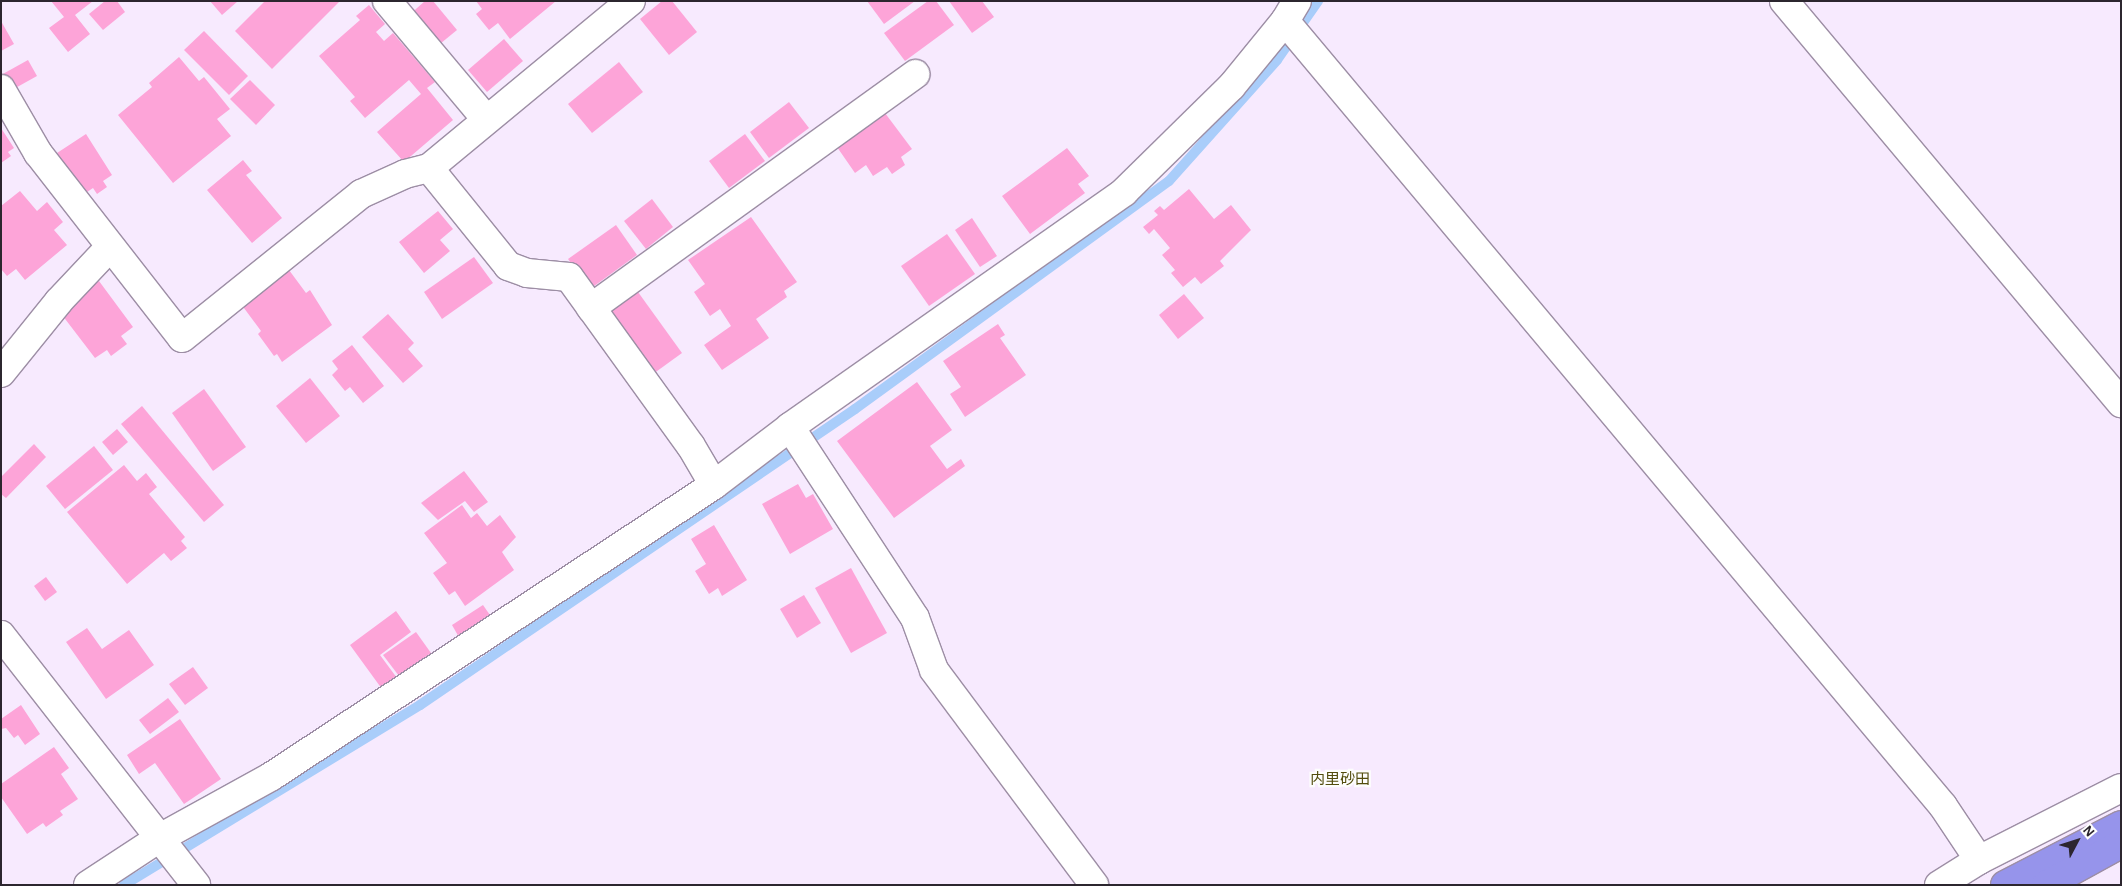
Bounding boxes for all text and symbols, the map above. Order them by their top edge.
district label: 内里砂田 [1310,771,1370,789]
north arrow [2052,816,2102,866]
text: N [2080,823,2097,840]

